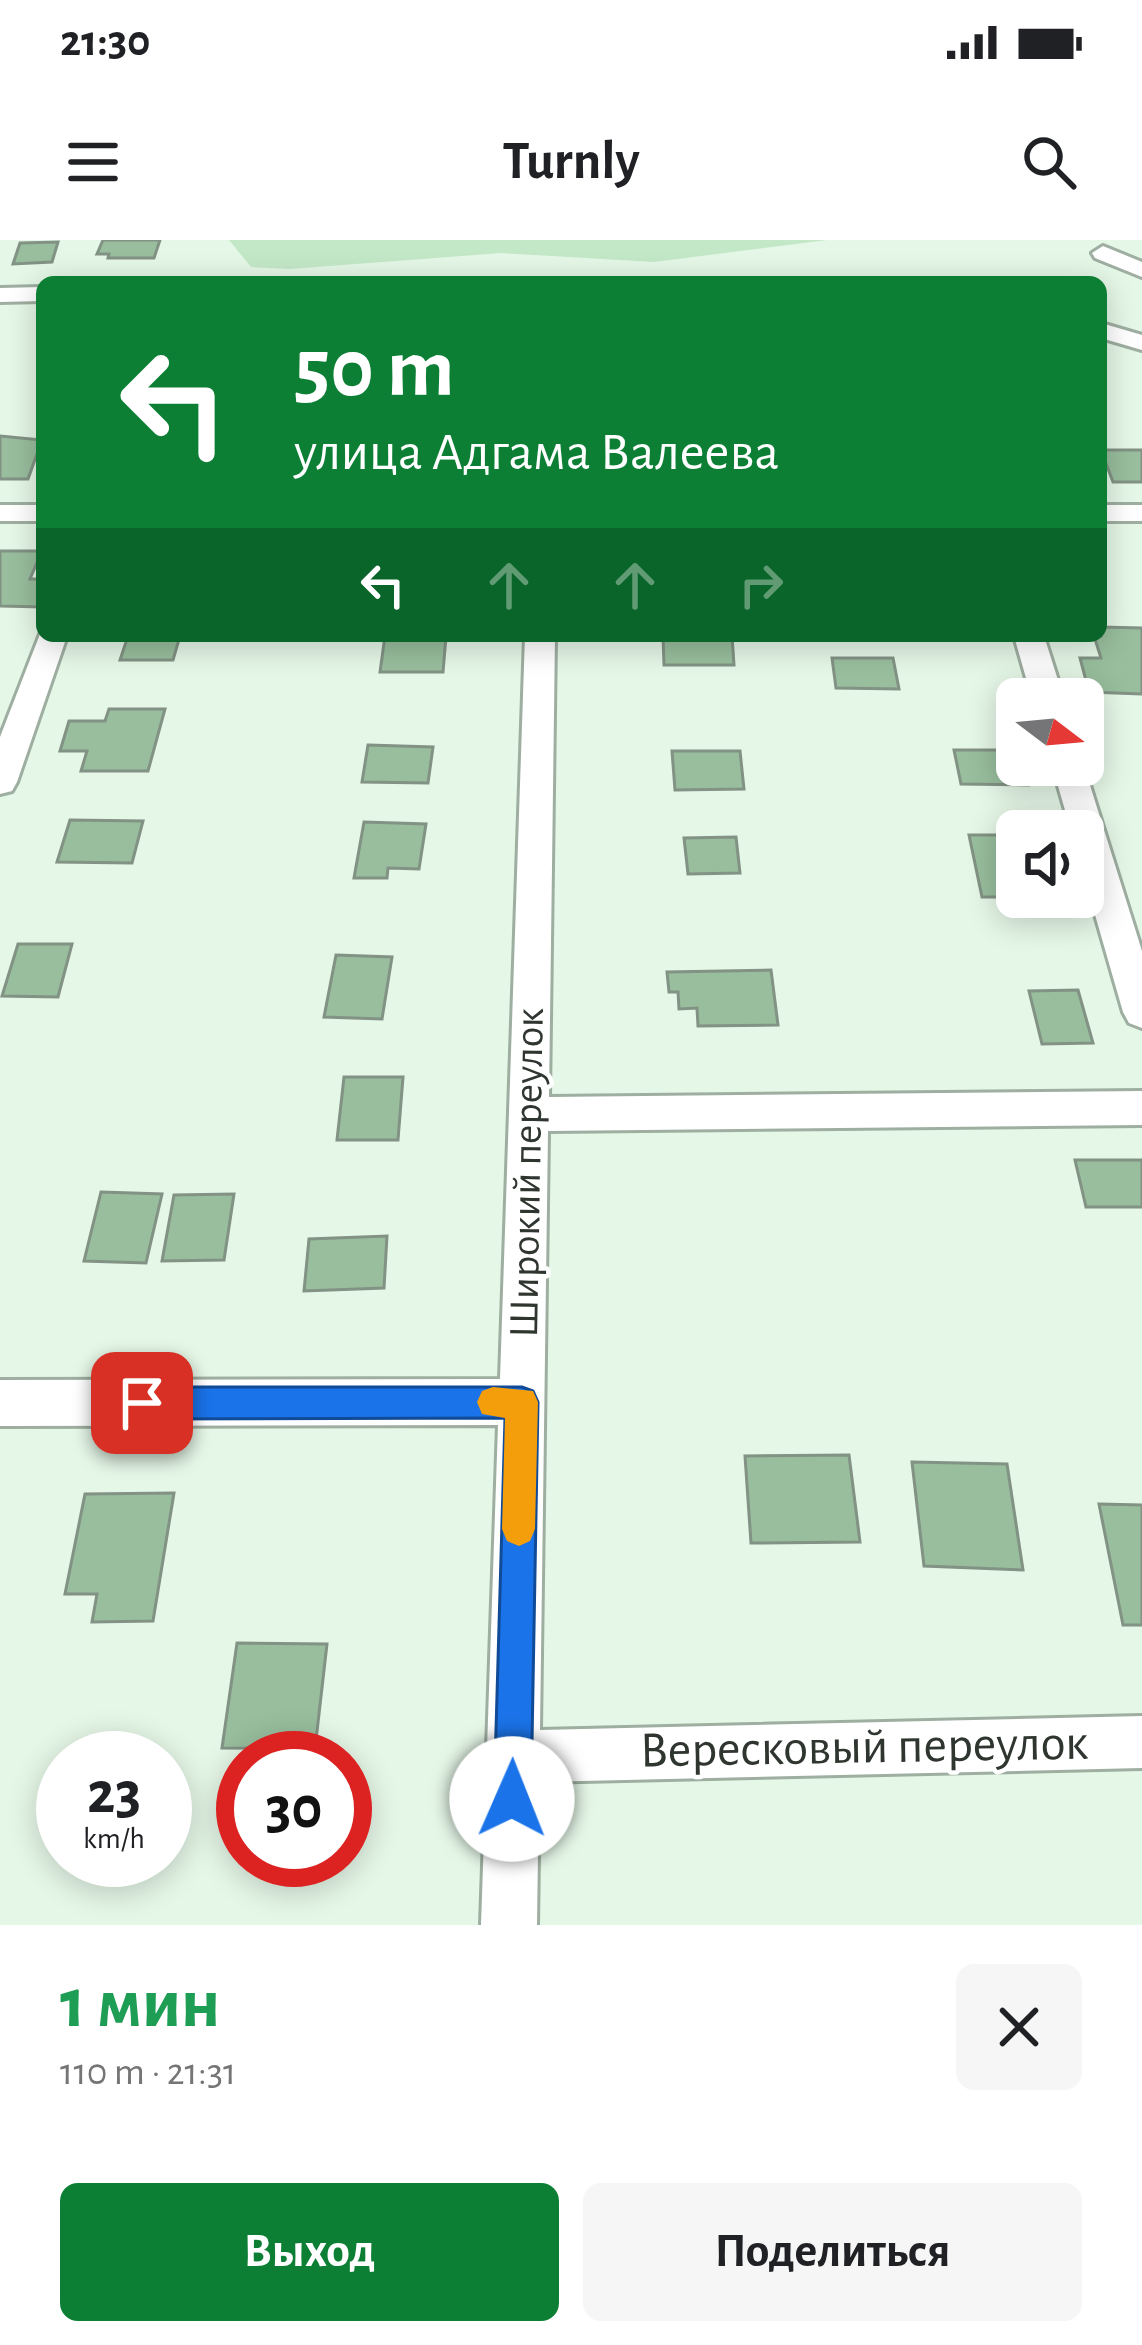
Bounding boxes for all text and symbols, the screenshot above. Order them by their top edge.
text: 21:30 [60,19,151,64]
icon: menu [60,129,126,195]
icon: search [1016,129,1082,195]
text: Turnly [502,135,640,189]
icon: left [96,324,252,480]
text: 50 m [294,328,455,412]
text: улица Адгама Валеева [294,426,779,480]
icon: left [350,552,416,618]
icon: ahead [476,552,542,618]
icon: ahead [602,552,668,618]
icon: right [728,552,794,618]
north arrow [996,678,1104,786]
map controls [996,678,1104,918]
button: sound [996,810,1104,918]
street label: Широкий переулок [503,1008,551,1338]
pin [91,1352,193,1454]
icon: arrive [109,1370,175,1436]
street label: Вересковый переулок [639,1718,1089,1776]
speed limit sign: 30 [216,1731,372,1887]
position arrow [449,1736,575,1862]
text: 23 [87,1764,141,1824]
text: km/h [83,1824,145,1854]
button: close [956,1964,1082,2090]
text: 1 мин [60,1968,221,2040]
text: 110 m · 21:31 [60,2053,236,2092]
button: Выход [60,2183,559,2321]
button: Поделиться [583,2183,1082,2321]

